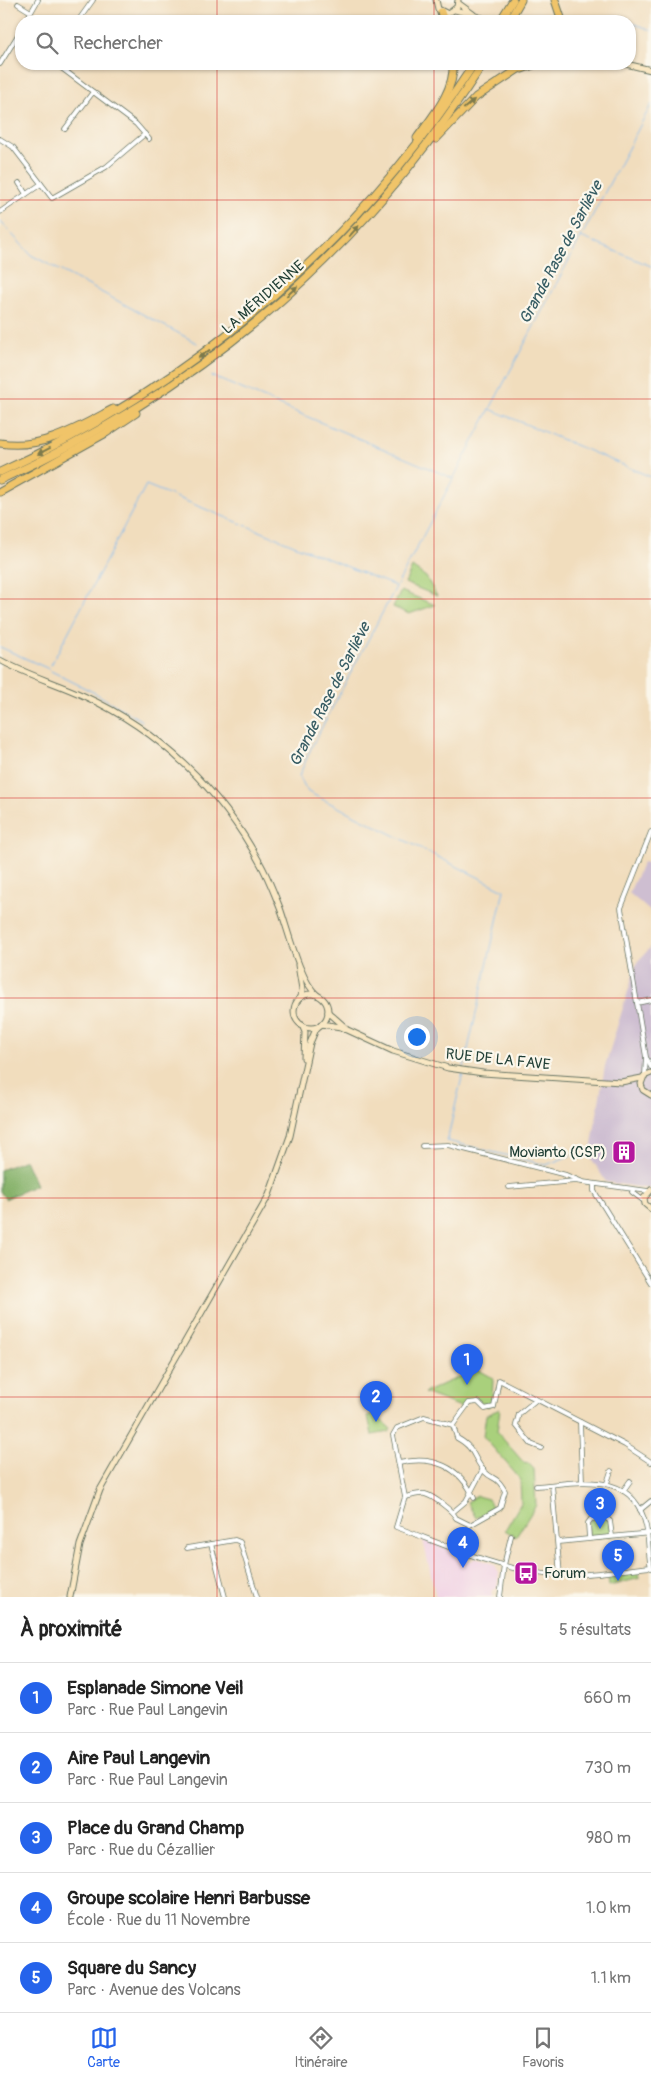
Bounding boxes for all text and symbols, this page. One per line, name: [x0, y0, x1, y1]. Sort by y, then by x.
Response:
search box: [15, 15, 636, 70]
icon: search: [33, 29, 61, 57]
text: Rechercher: [73, 31, 163, 55]
one-way arrow: [462, 98, 474, 110]
water label: Grande Rase de Sarliève: [515, 176, 608, 327]
one-way arrow: [348, 225, 360, 237]
street label: LA MÉRIDIENNE: [218, 256, 309, 338]
one-way arrow: [286, 286, 299, 297]
one-way arrow: [197, 349, 210, 359]
one-way arrow: [36, 447, 51, 455]
water label: Grande Rase de Sarliève: [285, 617, 376, 770]
your location: [404, 1024, 430, 1050]
street label: RUE DE LA FAVE: [445, 1045, 551, 1074]
building icon: Movianto (CSP): [611, 1139, 637, 1165]
place label: Movianto (CSP): [509, 1143, 606, 1162]
pin: 1: [451, 1344, 483, 1385]
pin: 2: [360, 1381, 392, 1422]
pin: 3: [584, 1488, 616, 1529]
pin: 4: [447, 1527, 479, 1568]
pin: 5: [602, 1540, 634, 1581]
bus stop icon: Forum: [513, 1560, 539, 1586]
place label: Forum: [544, 1564, 586, 1583]
text: À proximité: [20, 1616, 123, 1643]
text: 5 résultats: [559, 1620, 631, 1640]
text: Esplanade Simone Veil: [67, 1676, 244, 1700]
text: 1: [33, 1688, 39, 1708]
text: 660 m: [584, 1688, 631, 1708]
text: Parc · Rue Paul Langevin: [67, 1700, 228, 1720]
text: Aire Paul Langevin: [67, 1746, 210, 1770]
text: 2: [32, 1758, 40, 1778]
text: 730 m: [585, 1758, 631, 1778]
text: Parc · Rue Paul Langevin: [67, 1770, 228, 1790]
text: Place du Grand Champ: [67, 1816, 244, 1840]
text: 3: [32, 1828, 40, 1848]
text: 980 m: [586, 1828, 631, 1848]
text: Parc · Rue du Cézallier: [67, 1840, 215, 1860]
text: Groupe scolaire Henri Barbusse: [67, 1886, 310, 1910]
text: 4: [31, 1898, 41, 1918]
text: 1.0 km: [586, 1898, 631, 1918]
text: École · Rue du 11 Novembre: [67, 1910, 250, 1930]
text: Square du Sancy: [67, 1956, 196, 1980]
text: 5: [32, 1968, 40, 1988]
text: 1.1 km: [591, 1968, 631, 1988]
text: Parc · Avenue des Volcans: [67, 1980, 241, 2000]
tab: Carte: [87, 2024, 120, 2071]
tab: Itinéraire: [295, 2024, 347, 2071]
tab: Favoris: [522, 2024, 564, 2071]

